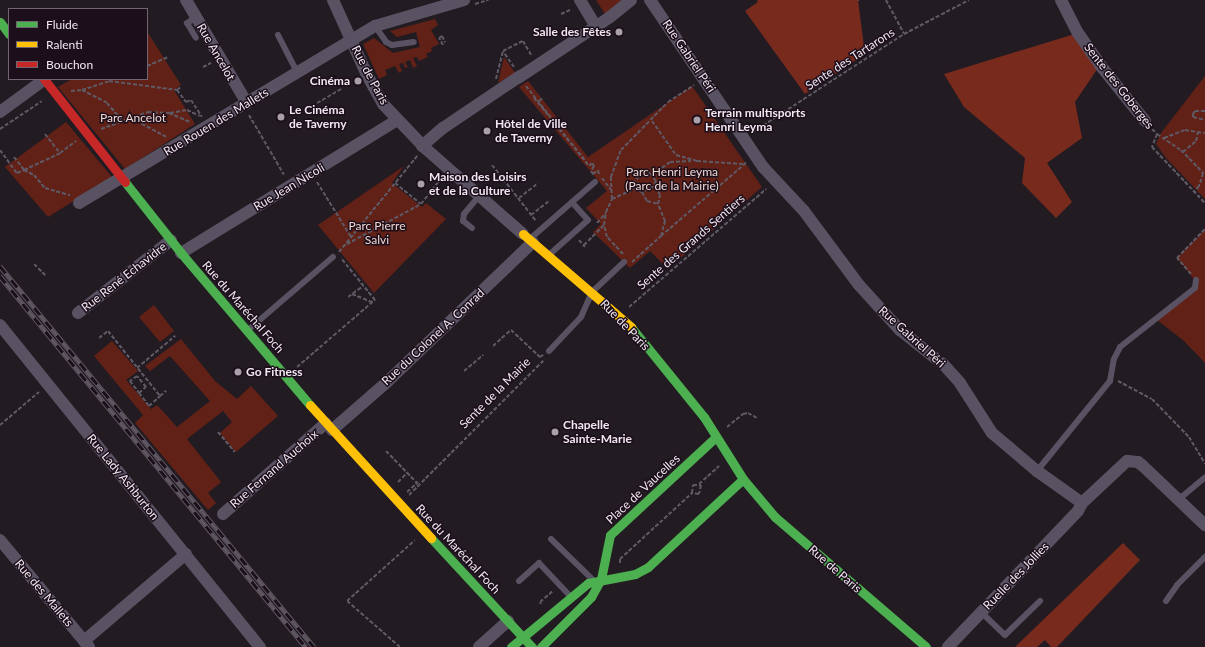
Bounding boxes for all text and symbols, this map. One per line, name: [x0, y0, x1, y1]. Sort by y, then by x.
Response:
legend: [8, 8, 148, 80]
text: Fluide: [46, 17, 78, 32]
street label: Rue Gabriel Péri: [659, 17, 719, 95]
street label: Rue Ancelot: [194, 21, 238, 83]
place label: Salle des Fêtes: [533, 25, 611, 39]
street label: Sente des Tartarons: [803, 25, 897, 93]
marker: Salle des Fêtes: [614, 27, 624, 37]
text: Ralenti: [46, 37, 83, 52]
street label: Sente des Goberges: [1081, 40, 1157, 132]
street label: Rue de Paris: [348, 43, 392, 107]
text: Bouchon: [46, 57, 93, 72]
place label: Cinéma: [310, 74, 350, 88]
marker: Cinéma: [353, 76, 363, 86]
street label: Rue Rouen des Mallets: [161, 85, 271, 159]
place label: Le Cinéma de Taverny: [289, 103, 347, 131]
place label: Terrain multisports Henri Leyma: [705, 106, 806, 134]
park label: Parc Ancelot: [100, 111, 166, 125]
marker: Le Cinéma de Taverny: [276, 112, 286, 122]
marker: Terrain multisports Henri Leyma: [692, 115, 702, 125]
place label: Hôtel de Ville de Taverny: [495, 117, 567, 145]
marker: Hôtel de Ville de Taverny: [482, 126, 492, 136]
street label: Rue Jean Nicoli: [251, 160, 327, 214]
park label: Parc Henri Leyma (Parc de la Mairie): [625, 165, 719, 193]
place label: Maison des Loisirs et de la Culture: [429, 170, 526, 198]
marker: Maison des Loisirs et de la Culture: [416, 179, 426, 189]
street label: Sente des Grands Sentiers: [634, 191, 748, 293]
park label: Parc Pierre Salvi: [348, 219, 406, 247]
street label: Rue René Echavidre: [79, 239, 169, 315]
street label: Rue du Maréchal Foch: [199, 258, 287, 356]
street label: Rue du Colonel A. Conrad: [379, 286, 487, 388]
street label: Rue de Paris: [597, 297, 653, 353]
street label: Rue Gabriel Péri: [876, 303, 948, 371]
street label: Sente de la Mairie: [457, 355, 533, 431]
place label: Go Fitness: [246, 365, 302, 379]
marker: Go Fitness: [233, 367, 243, 377]
place label: Chapelle Sainte-Marie: [563, 418, 632, 446]
street label: Rue Fernand Auchoix: [227, 427, 321, 511]
marker: Chapelle Sainte-Marie: [550, 427, 560, 437]
street label: Rue Lady Ashburton: [84, 431, 162, 523]
street label: Place de Vaucelles: [603, 451, 683, 527]
street label: Rue du Maréchal Foch: [413, 501, 503, 597]
street label: Ruelle des Jollies: [980, 539, 1052, 613]
street label: Rue de Paris: [806, 542, 864, 596]
street label: Rue des Mallets: [12, 557, 76, 629]

